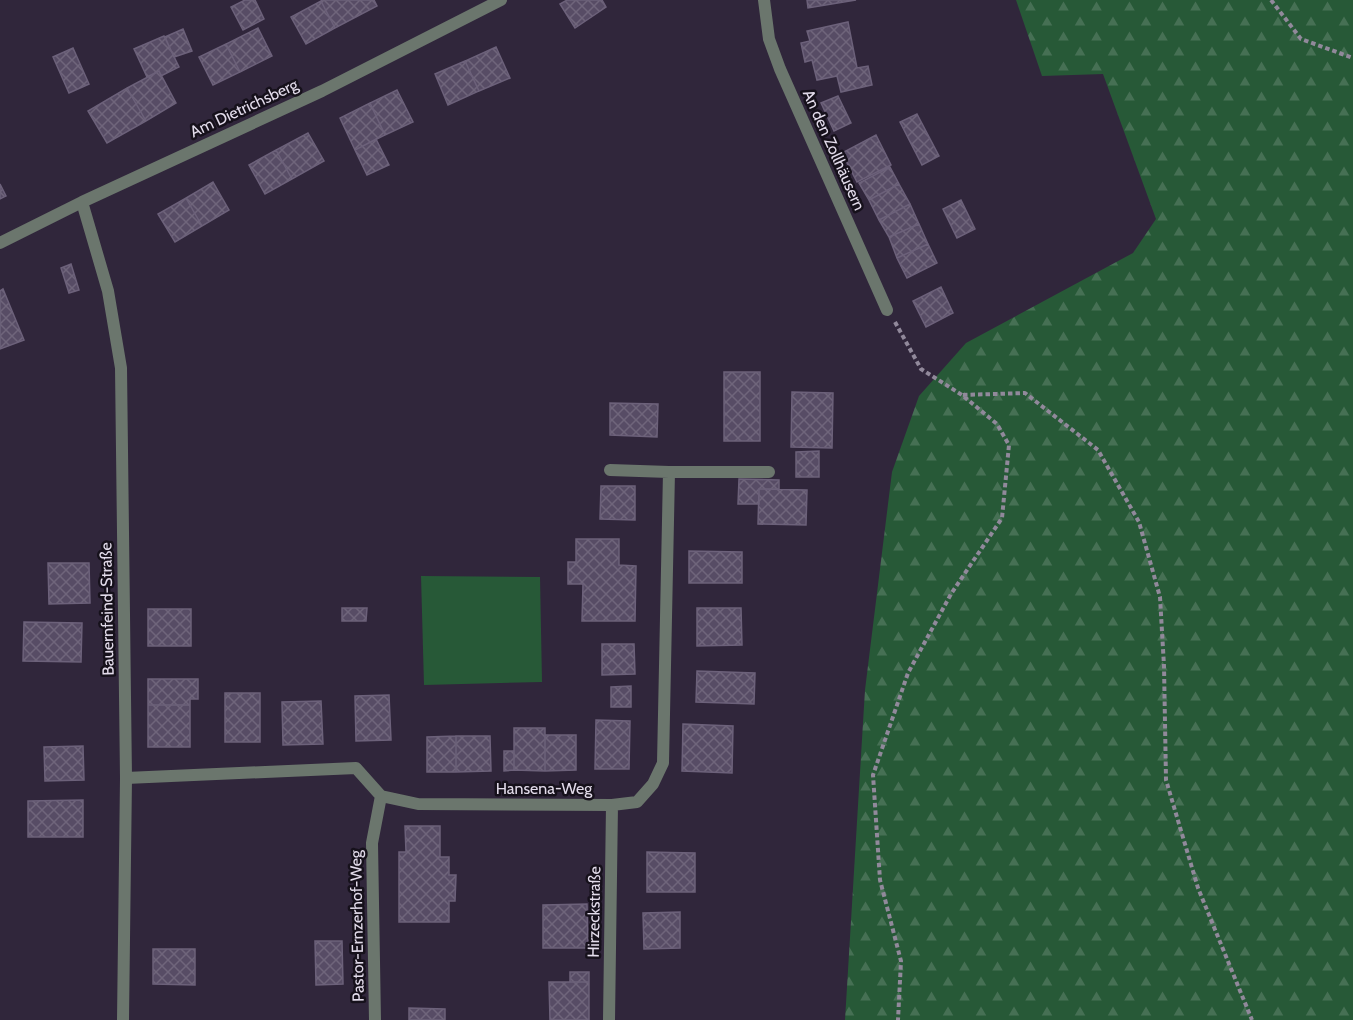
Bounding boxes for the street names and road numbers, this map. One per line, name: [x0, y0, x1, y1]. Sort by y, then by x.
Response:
street label: Am Dietrichsberg: [187, 74, 302, 141]
street label: An den Zollhäusern: [799, 87, 869, 213]
street label: Bauernfeind-Straße: [96, 542, 118, 676]
street label: Hansena-Weg: [496, 779, 593, 798]
street label: Pastor-Ernzerhof-Weg: [346, 849, 368, 1002]
street label: Hirzeckstraße: [584, 866, 604, 958]

